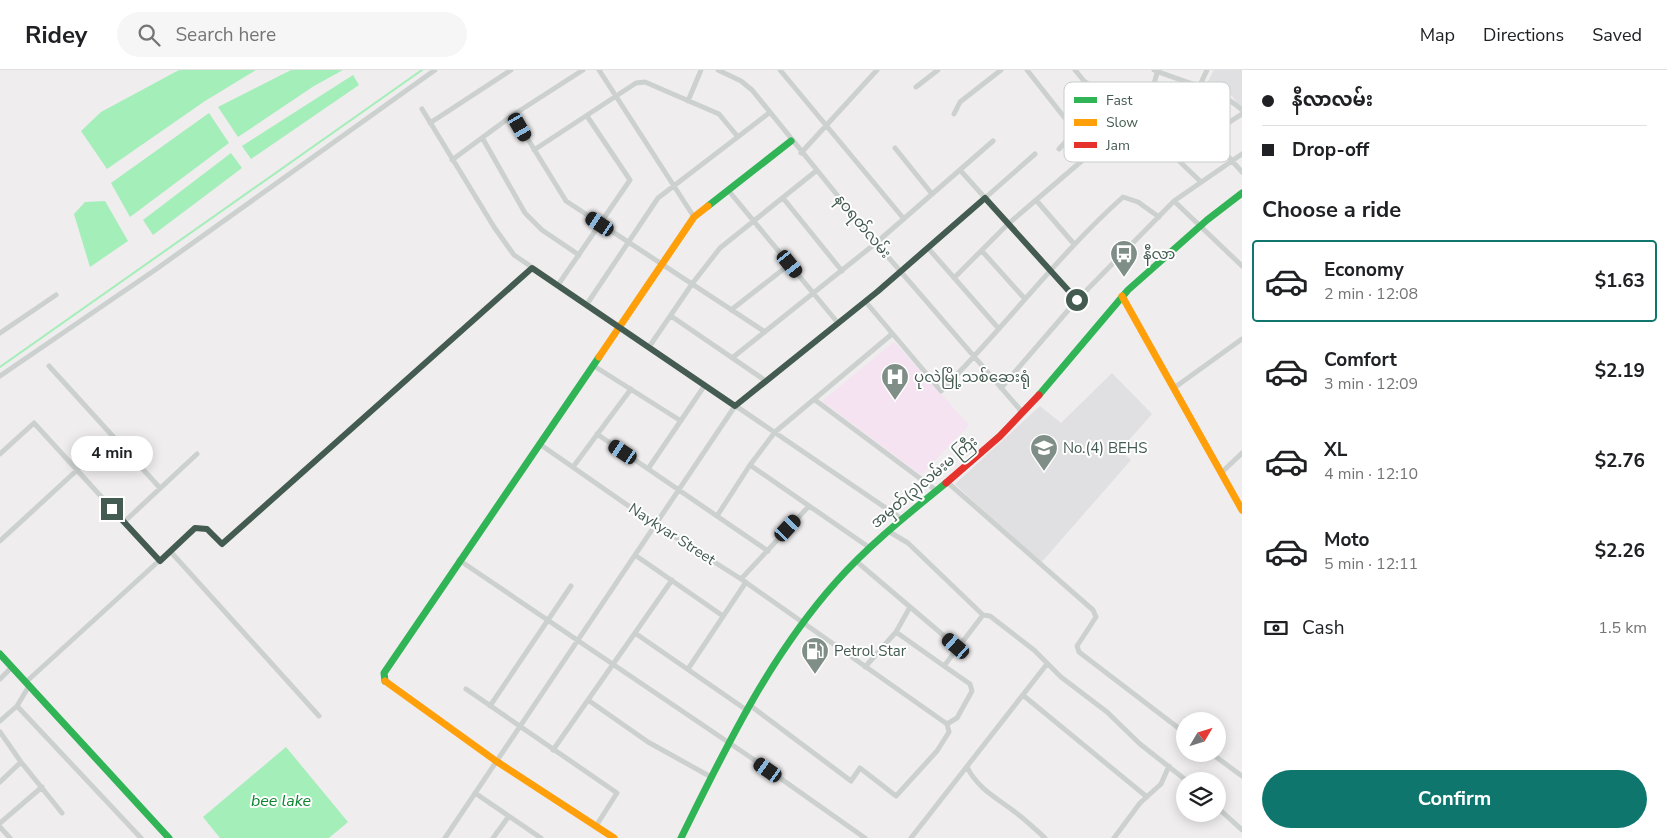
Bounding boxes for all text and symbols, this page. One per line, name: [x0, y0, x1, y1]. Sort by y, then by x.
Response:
search box: [117, 12, 467, 57]
text: Ridey: [25, 19, 87, 51]
icon: search: [135, 21, 163, 49]
text: Search here: [175, 22, 276, 48]
text: Map: [1420, 23, 1455, 47]
text: Directions: [1483, 23, 1564, 47]
text: Saved: [1592, 23, 1642, 47]
legend: [1064, 82, 1230, 162]
text: နီလာလမ်း: [1292, 87, 1373, 113]
text: Fast: [1106, 91, 1132, 110]
car: [506, 110, 533, 144]
text: Slow: [1106, 113, 1138, 132]
text: Jam: [1105, 136, 1130, 155]
text: Drop-off: [1292, 137, 1369, 163]
street label: နဝရတ်လမ်း: [829, 190, 896, 264]
text: Choose a ride: [1262, 195, 1401, 225]
car: [583, 209, 616, 239]
bus stop icon: နီလာ: [1109, 239, 1139, 278]
place label: နီလာ: [1143, 244, 1175, 266]
car: [774, 248, 805, 280]
text: Economy: [1324, 257, 1404, 283]
icon: car: [1264, 259, 1309, 304]
text: $1.63: [1595, 268, 1645, 294]
text: 2 min · 12:08: [1324, 283, 1418, 305]
route start: [1066, 289, 1088, 311]
text: Comfort: [1324, 347, 1397, 373]
icon: car: [1264, 349, 1309, 394]
text: $2.19: [1595, 358, 1645, 384]
hospital icon: ပုလဲမြို့သစ်ဆေးရုံ: [880, 362, 910, 401]
place label: ပုလဲမြို့သစ်ဆေးရုံ: [914, 367, 1030, 389]
text: 3 min · 12:09: [1324, 373, 1418, 395]
street label: အမှတ်(၃)လမ်းမ ကြီး: [866, 431, 983, 534]
school or university icon: No.(4) BEHS: [1029, 433, 1059, 472]
callout: 4 min: [71, 436, 153, 472]
car: [606, 437, 639, 467]
text: XL: [1324, 437, 1347, 463]
place label: No.(4) BEHS: [1063, 438, 1147, 458]
icon: car: [1264, 439, 1309, 484]
text: 4 min: [91, 442, 133, 464]
text: $2.76: [1595, 448, 1645, 474]
text: 4 min · 12:10: [1324, 463, 1418, 485]
route end: [101, 498, 123, 520]
street label: Naykyar Street: [625, 498, 720, 570]
car: [772, 512, 803, 544]
text: Moto: [1324, 527, 1370, 553]
icon: car: [1264, 529, 1309, 574]
text: $2.26: [1595, 538, 1645, 564]
text: 5 min · 12:11: [1324, 553, 1418, 575]
icon: cash: [1262, 614, 1290, 642]
text: Cash: [1302, 615, 1344, 641]
text: 1.5 km: [1598, 617, 1647, 639]
car: [939, 630, 972, 662]
fuel station icon: Petrol Star: [800, 636, 830, 675]
place label: Petrol Star: [834, 641, 907, 661]
north arrow: [1176, 712, 1226, 762]
map controls: [1176, 712, 1226, 822]
car: [751, 755, 784, 785]
button: Confirm: [1262, 770, 1647, 828]
button: layers: [1176, 772, 1226, 822]
water label: bee lake: [251, 790, 311, 812]

